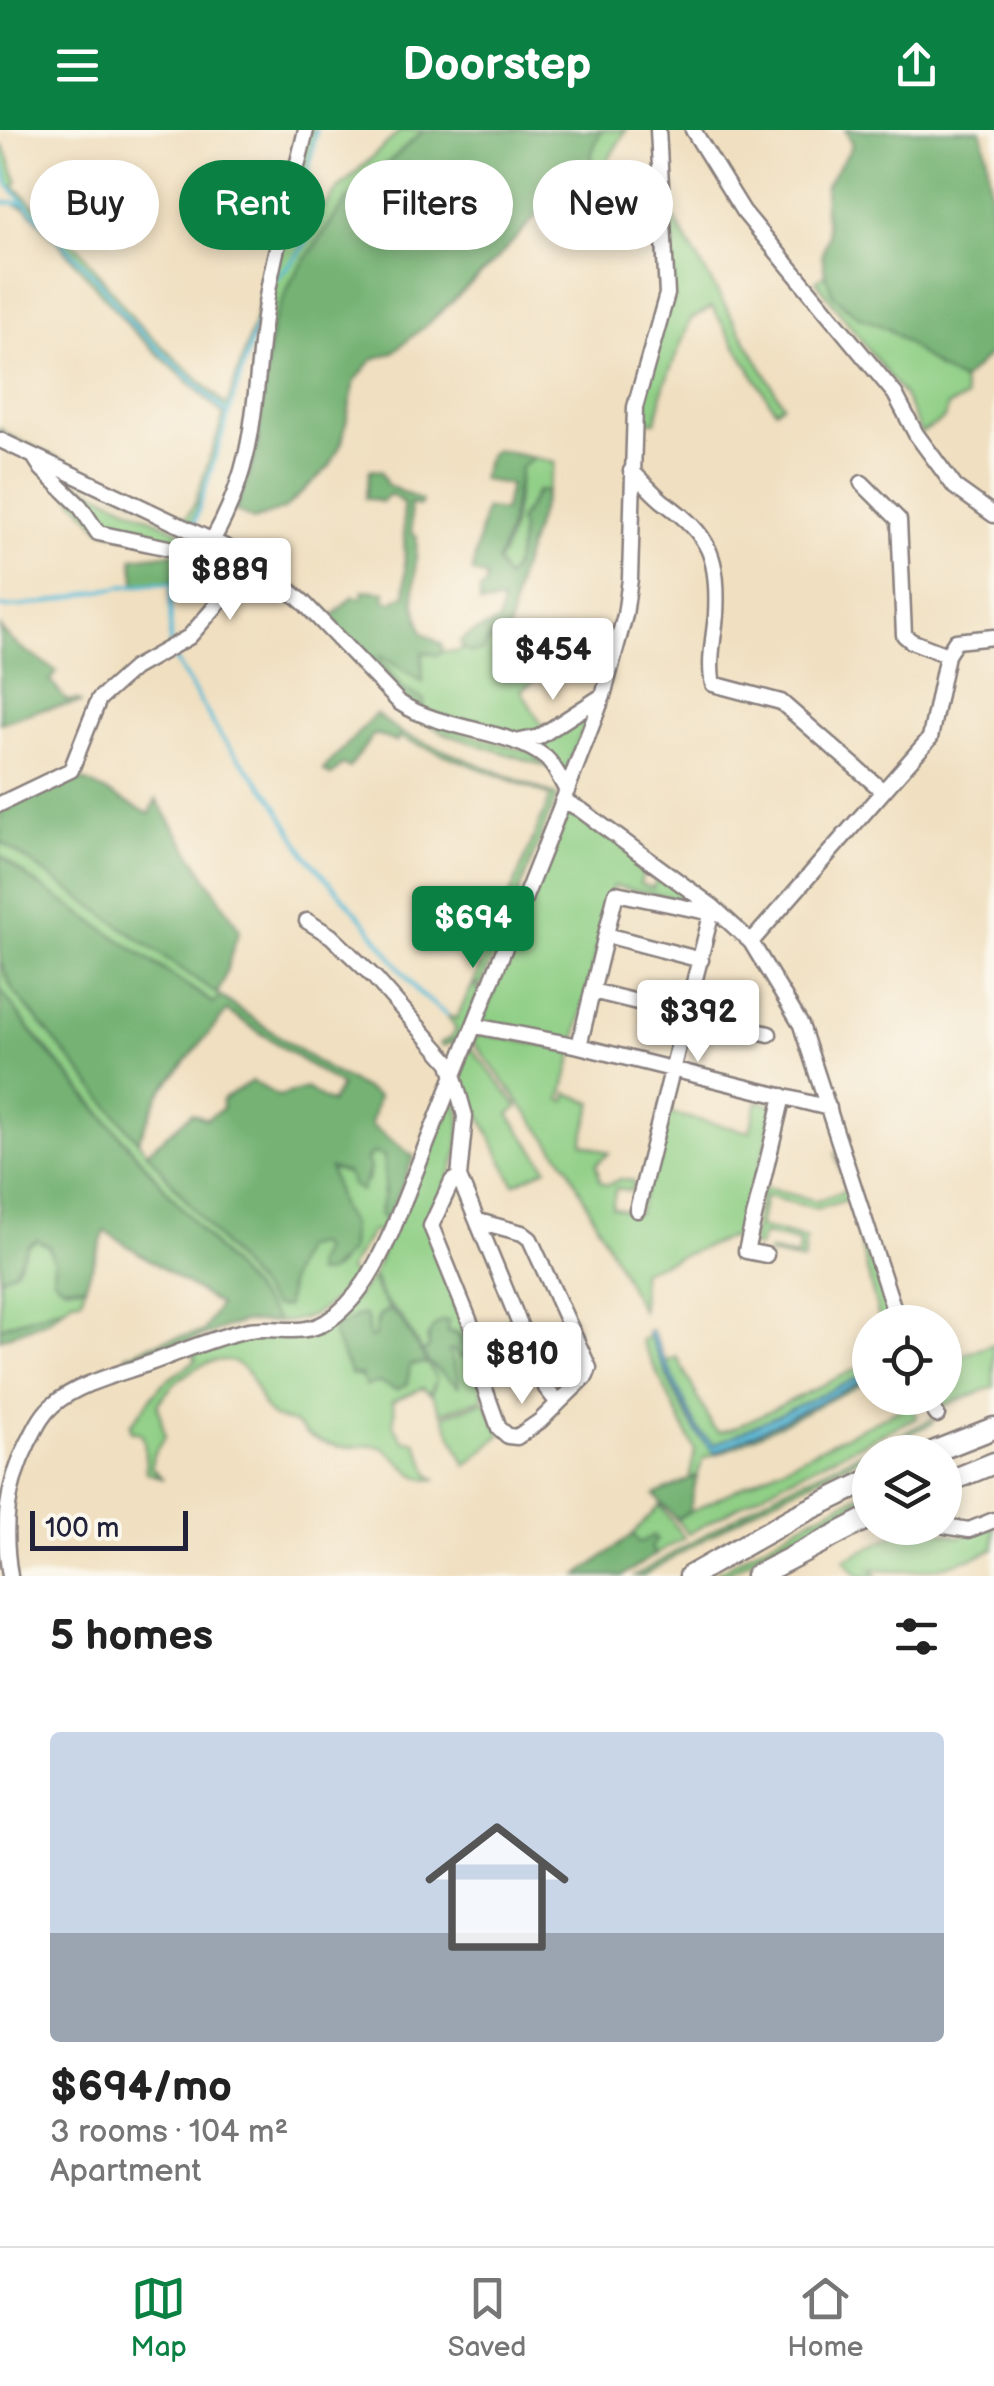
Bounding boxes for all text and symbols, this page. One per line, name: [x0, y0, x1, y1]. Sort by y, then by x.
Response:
icon: menu: [50, 38, 105, 93]
text: Doorstep: [403, 38, 591, 93]
icon: share: [889, 38, 944, 93]
chip: Buy: [30, 160, 159, 250]
chip: Rent: [179, 160, 325, 250]
chip: Filters: [345, 160, 513, 250]
chip: New: [533, 160, 673, 250]
pin: $889: [171, 538, 289, 623]
text: $889: [191, 551, 269, 590]
pin: $454: [494, 618, 612, 703]
text: $454: [514, 631, 592, 670]
pin: $694: [414, 886, 532, 971]
text: $694: [434, 899, 512, 938]
pin: $392: [639, 980, 757, 1065]
text: $392: [659, 993, 737, 1032]
map controls: [852, 1305, 962, 1545]
button: locate: [852, 1305, 962, 1415]
pin: $810: [463, 1322, 581, 1407]
text: $810: [485, 1335, 559, 1374]
button: layers: [852, 1435, 962, 1545]
scale bar: [30, 1506, 188, 1550]
text: 100 m: [45, 1512, 119, 1545]
icon: filters: [889, 1609, 944, 1664]
text: 5 homes: [50, 1611, 213, 1662]
icon: home: [407, 1797, 587, 1977]
text: $694/mo: [50, 2062, 232, 2113]
text: 3 rooms · 104 m²: [50, 2113, 288, 2152]
text: Apartment: [50, 2152, 201, 2191]
tab: Map: [131, 2271, 187, 2364]
tab: Saved: [448, 2271, 526, 2364]
tab: Home: [787, 2271, 863, 2364]

